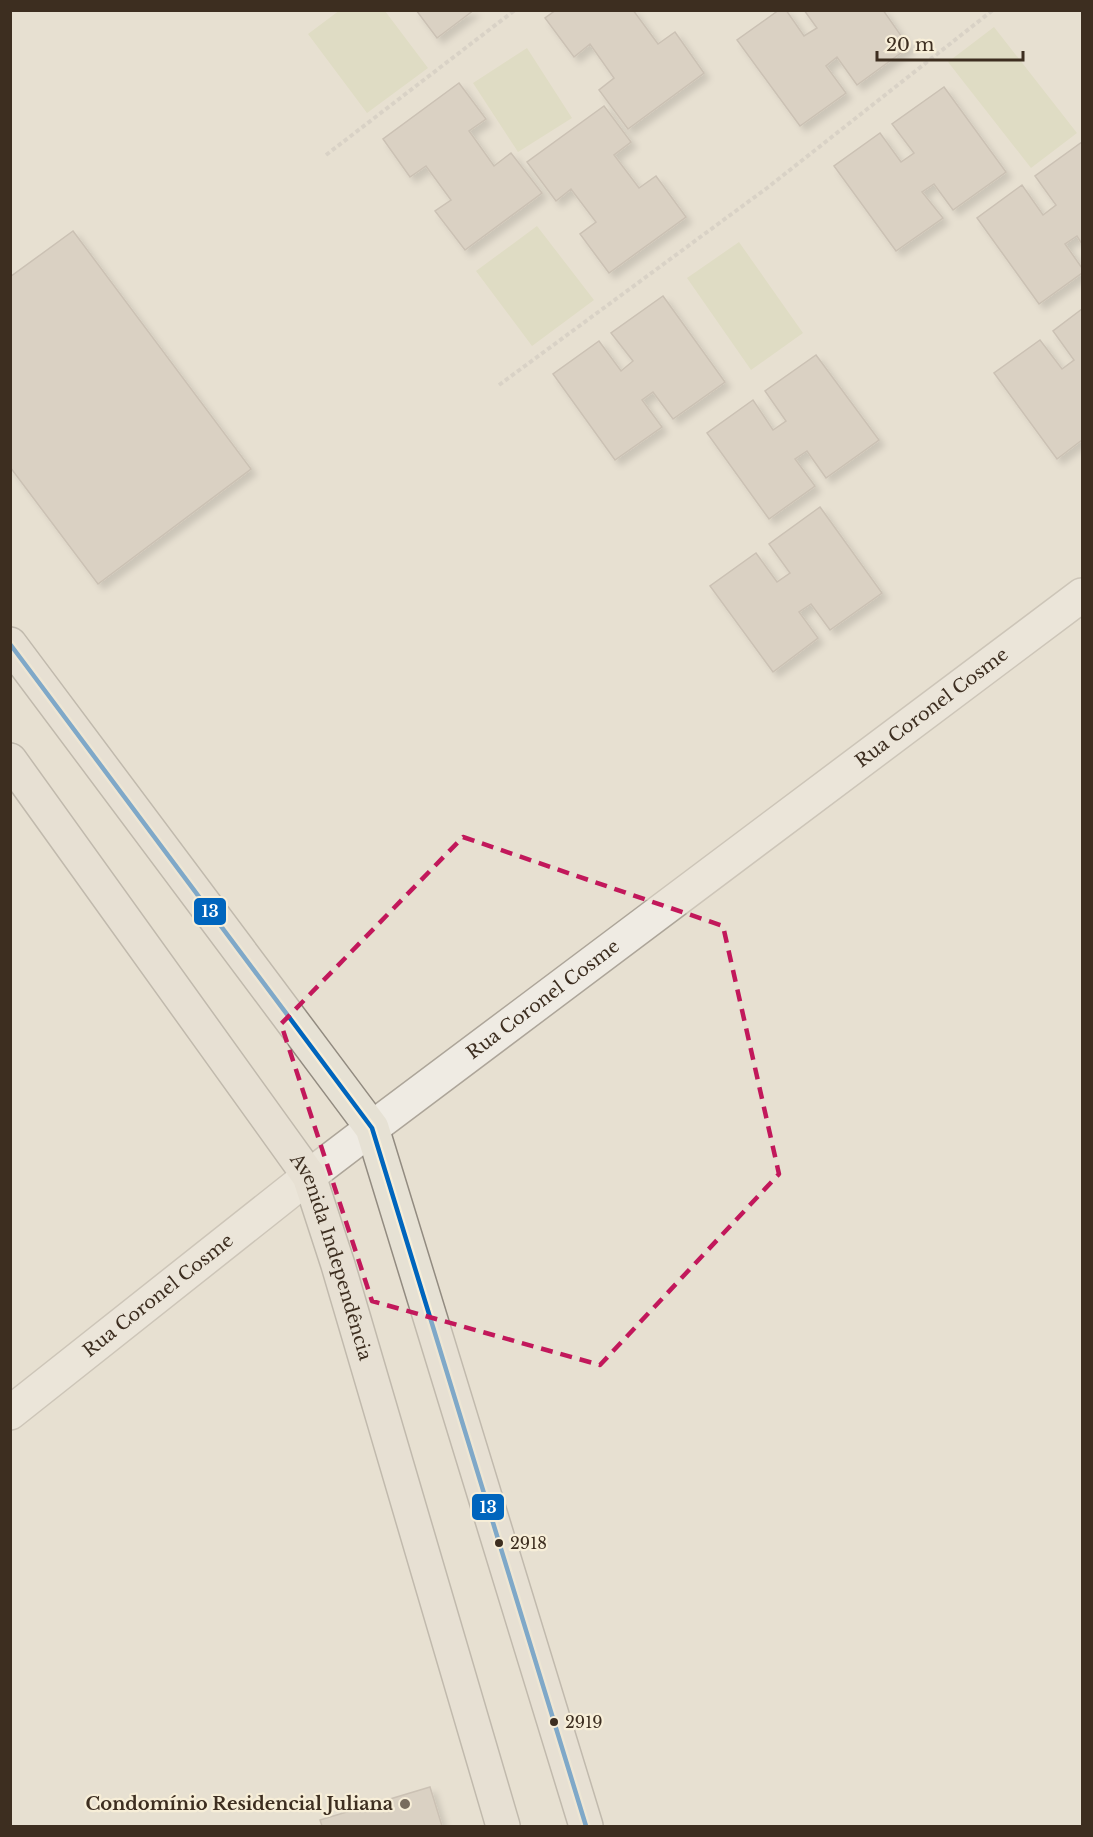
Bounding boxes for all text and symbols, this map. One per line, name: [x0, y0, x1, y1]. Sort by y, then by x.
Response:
scale bar: [877, 24, 1022, 62]
text: 20 m: [886, 34, 934, 56]
street label: Rua Coronel Cosme: [851, 643, 1013, 772]
line badge: 13: [193, 897, 227, 926]
text: 13: [201, 901, 219, 921]
street label: Rua Coronel Cosme: [462, 935, 624, 1064]
street label: Avenida Independência: [285, 1148, 376, 1363]
street label: Rua Coronel Cosme: [79, 1229, 238, 1362]
line badge: 13: [471, 1493, 505, 1521]
text: 13: [479, 1497, 497, 1517]
place label: 2918: [510, 1533, 547, 1553]
marker: 2918: [493, 1537, 505, 1549]
place label: 2919: [565, 1712, 603, 1732]
marker: 2919: [548, 1716, 560, 1728]
place label: Condomínio Residencial Juliana: [86, 1793, 394, 1815]
marker: Condomínio Residencial Juliana: [398, 1797, 412, 1811]

